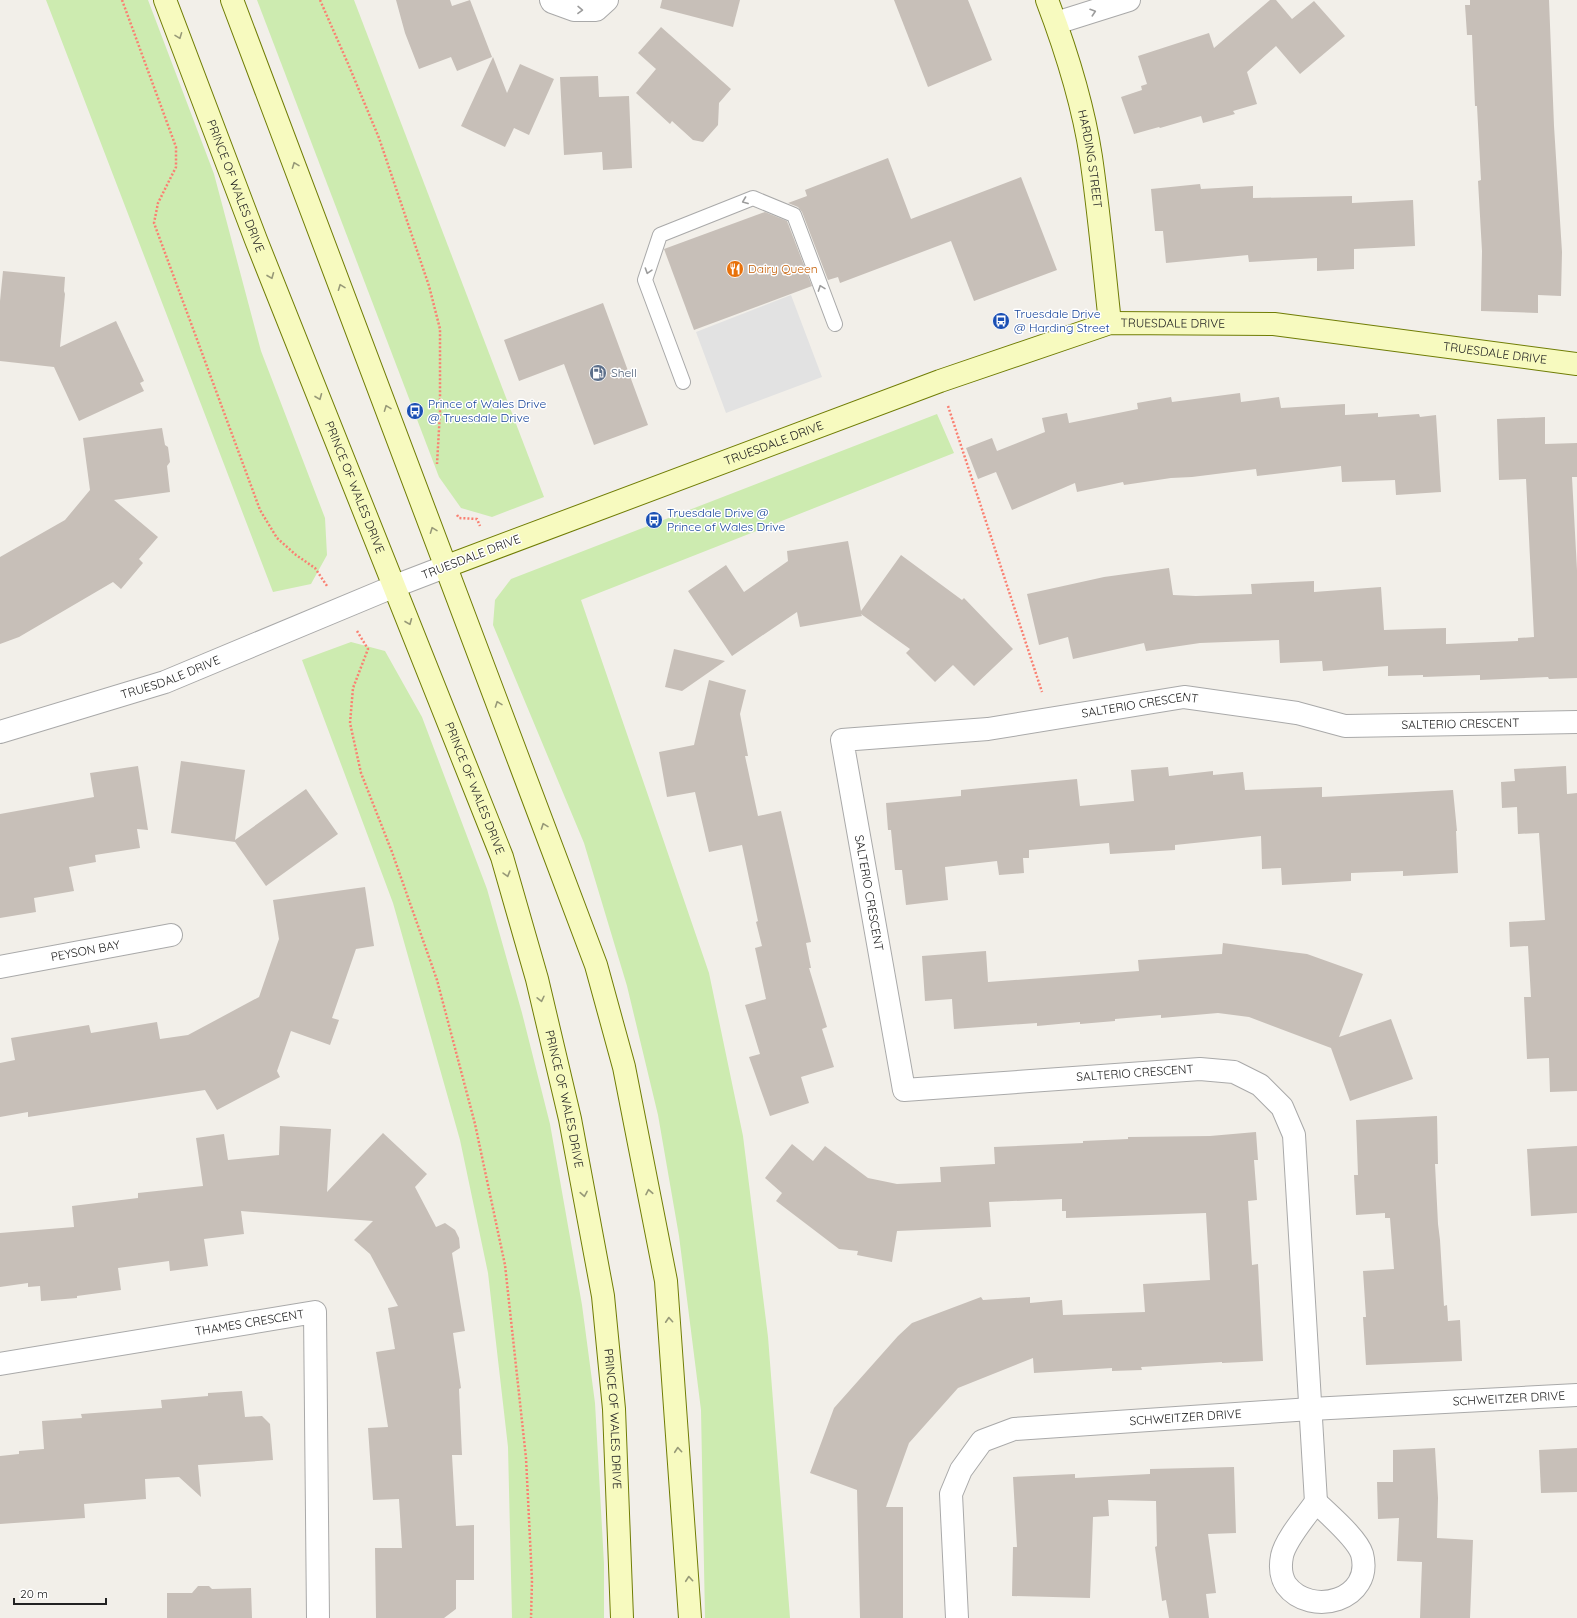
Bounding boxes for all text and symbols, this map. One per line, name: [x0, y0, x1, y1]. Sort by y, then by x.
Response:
one-way arrow: [577, 5, 583, 14]
one-way arrow: [1089, 8, 1096, 17]
one-way arrow: [174, 33, 182, 40]
street label: HARDING STREET: [1075, 108, 1106, 209]
street label: PRINCE OF WALES DRIVE: [204, 117, 268, 255]
one-way arrow: [291, 162, 300, 169]
one-way arrow: [742, 197, 749, 205]
restaurant icon: Dairy Queen: [725, 259, 745, 279]
place label: Dairy Queen: [748, 261, 818, 276]
one-way arrow: [644, 267, 653, 274]
one-way arrow: [266, 272, 274, 279]
one-way arrow: [338, 283, 346, 290]
one-way arrow: [818, 284, 826, 291]
place label: Truesdale Drive @ Harding Street: [1014, 306, 1110, 335]
bus stop icon: Truesdale Drive @ Harding Street: [991, 311, 1011, 331]
street label: TRUESDALE DRIVE: [1120, 315, 1225, 331]
street label: TRUESDALE DRIVE: [1442, 338, 1548, 367]
fuel station icon: Shell: [588, 363, 608, 383]
place label: Shell: [611, 365, 637, 380]
one-way arrow: [314, 392, 322, 400]
place label: Prince of Wales Drive @ Truesdale Drive: [428, 396, 547, 425]
bus stop icon: Prince of Wales Drive @ Truesdale Drive: [405, 401, 425, 421]
one-way arrow: [384, 405, 392, 412]
street label: TRUESDALE DRIVE: [722, 417, 825, 468]
street label: PRINCE OF WALES DRIVE: [322, 419, 388, 556]
place label: Truesdale Drive @ Prince of Wales Drive: [667, 505, 786, 534]
bus stop icon: Truesdale Drive @ Prince of Wales Drive: [644, 510, 664, 530]
one-way arrow: [430, 526, 438, 533]
street label: TRUESDALE DRIVE: [419, 531, 523, 582]
one-way arrow: [405, 619, 413, 626]
street label: TRUESDALE DRIVE: [119, 652, 222, 702]
street label: SALTERIO CRESCENT: [1080, 689, 1199, 721]
one-way arrow: [495, 701, 503, 708]
street label: SALTERIO CRESCENT: [1401, 715, 1520, 732]
street label: PRINCE OF WALES DRIVE: [442, 720, 508, 857]
one-way arrow: [540, 823, 548, 830]
street label: SALTERIO CRESCENT: [852, 834, 887, 952]
one-way arrow: [502, 870, 511, 877]
street label: PEYSON BAY: [50, 937, 122, 964]
one-way arrow: [537, 996, 545, 1002]
street label: PRINCE OF WALES DRIVE: [542, 1028, 587, 1169]
street label: SALTERIO CRESCENT: [1076, 1061, 1194, 1084]
one-way arrow: [645, 1188, 653, 1195]
one-way arrow: [579, 1191, 588, 1198]
street label: THAMES CRESCENT: [194, 1306, 305, 1339]
one-way arrow: [664, 1317, 673, 1323]
street label: PRINCE OF WALES DRIVE: [601, 1348, 625, 1490]
street label: SCHWEITZER DRIVE: [1452, 1388, 1566, 1409]
street label: SCHWEITZER DRIVE: [1129, 1406, 1242, 1428]
one-way arrow: [674, 1446, 683, 1453]
one-way arrow: [684, 1576, 693, 1582]
scale bar: [14, 1580, 106, 1606]
text: 20 m: [20, 1586, 48, 1601]

